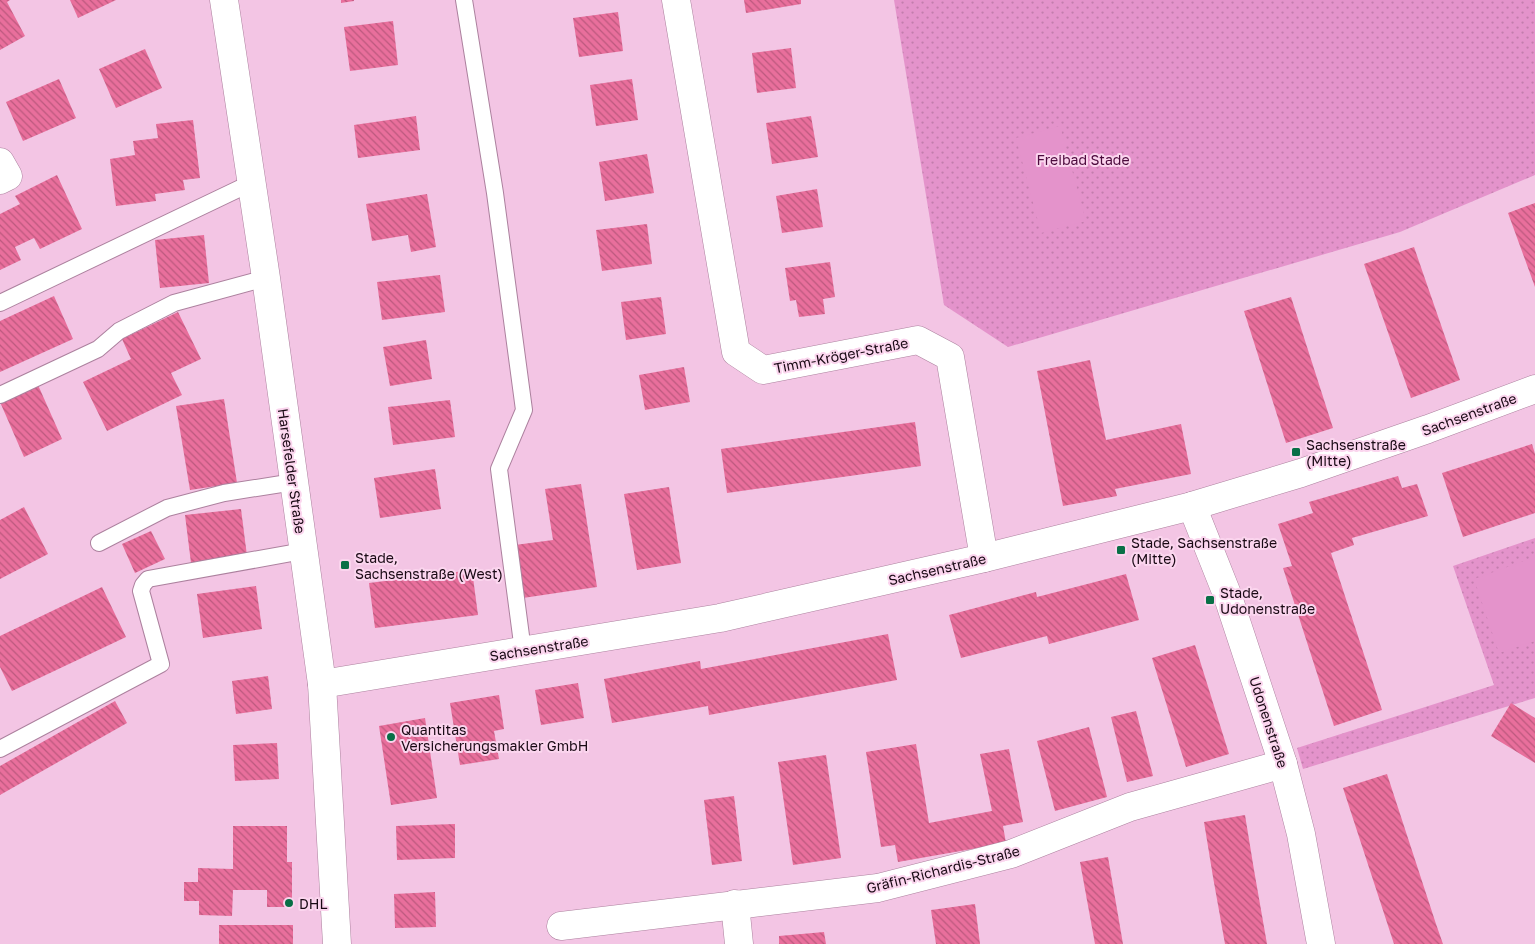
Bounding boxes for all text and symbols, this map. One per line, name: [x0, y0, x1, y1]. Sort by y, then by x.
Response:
park label: Freibad Stade: [1036, 151, 1130, 168]
street label: Timm-Kröger-Straße: [772, 334, 910, 376]
street label: Sachsenstraße: [1419, 389, 1519, 439]
street label: Harsefelder Straße: [275, 407, 309, 535]
place label: Sachsenstraße (Mitte): [1306, 436, 1406, 469]
marker: Sachsenstraße (Mitte): [1290, 446, 1302, 458]
place label: Stade, Sachsenstraße (Mitte): [1131, 534, 1277, 567]
marker: Stade, Sachsenstraße (Mitte): [1115, 544, 1127, 556]
place label: Stade, Sachsenstraße (West): [355, 549, 503, 582]
street label: Sachsenstraße: [886, 549, 988, 589]
marker: Stade, Sachsenstraße (West): [339, 559, 351, 571]
place label: Stade, Udonenstraße: [1220, 584, 1315, 617]
marker: Stade, Udonenstraße: [1204, 594, 1216, 606]
street label: Sachsenstraße: [488, 632, 590, 664]
street label: Udonenstraße: [1246, 674, 1292, 770]
place label: Quantitas Versicherungsmakler GmbH: [401, 721, 588, 754]
marker: Quantitas Versicherungsmakler GmbH: [385, 731, 397, 743]
street label: Gräfin-Richardis-Straße: [865, 842, 1021, 896]
place label: DHL: [299, 895, 327, 912]
marker: DHL: [283, 897, 295, 909]

